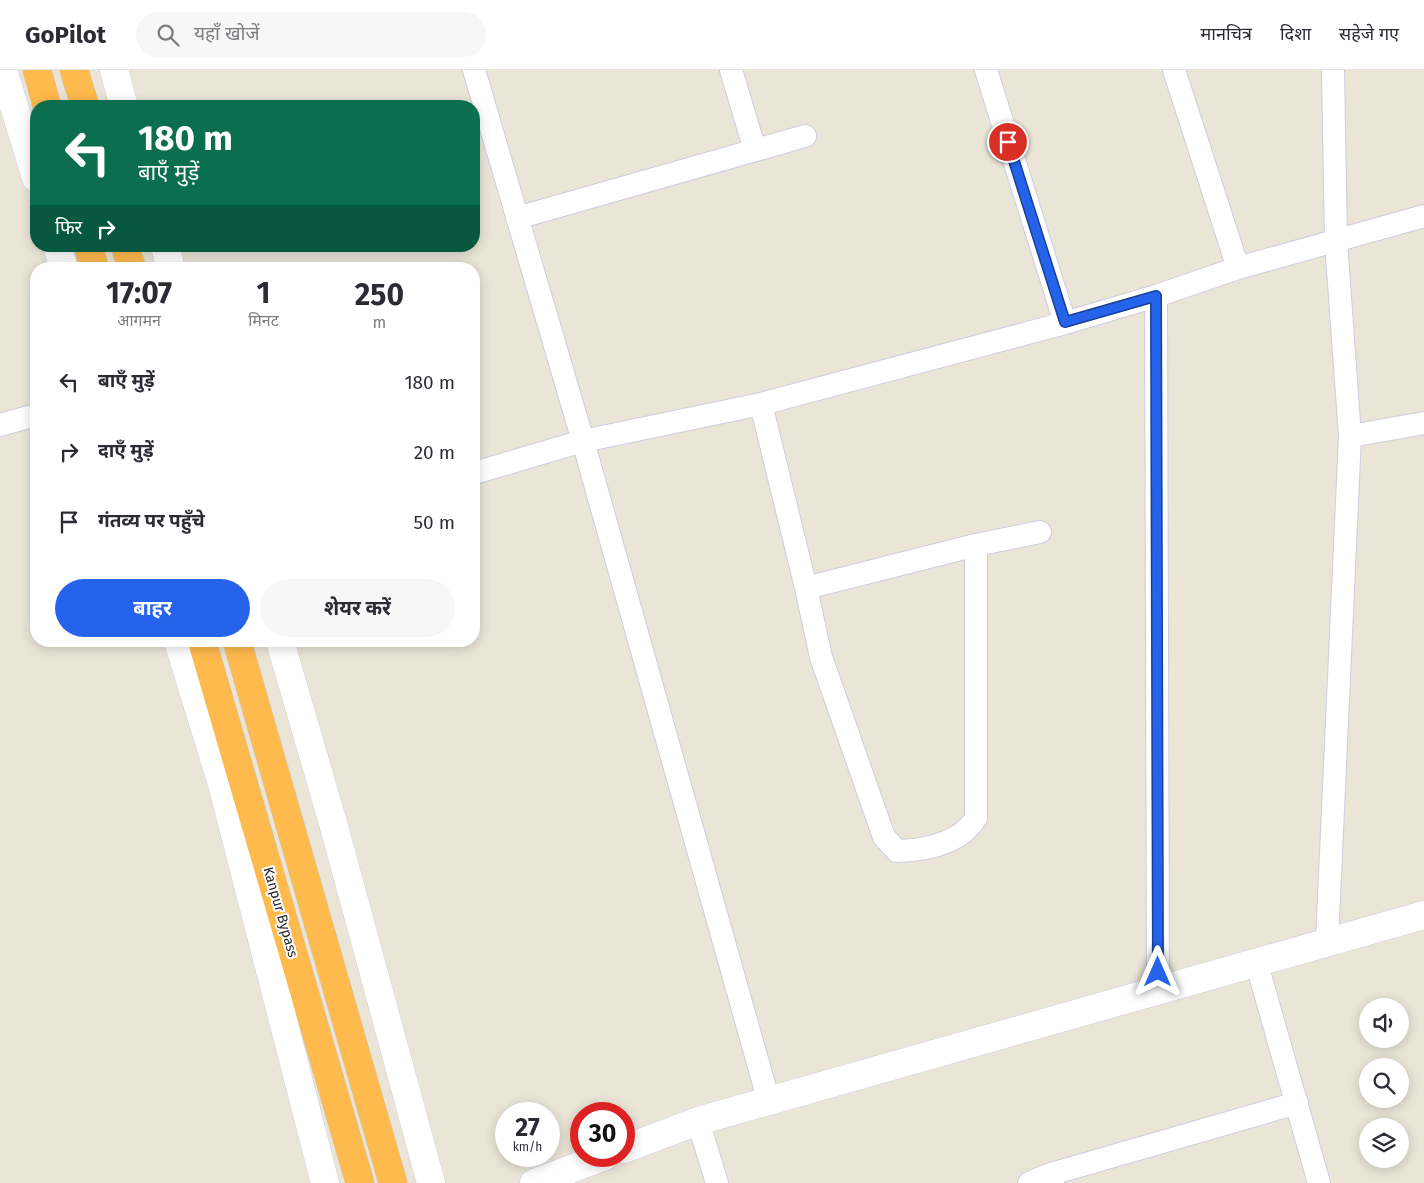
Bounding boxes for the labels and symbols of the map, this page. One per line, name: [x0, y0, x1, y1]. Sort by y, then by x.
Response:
pin: [987, 121, 1029, 163]
street label: Kanpur Bypass: [259, 865, 302, 960]
position arrow: [1131, 945, 1183, 997]
speed limit sign: 30: [570, 1102, 635, 1167]

